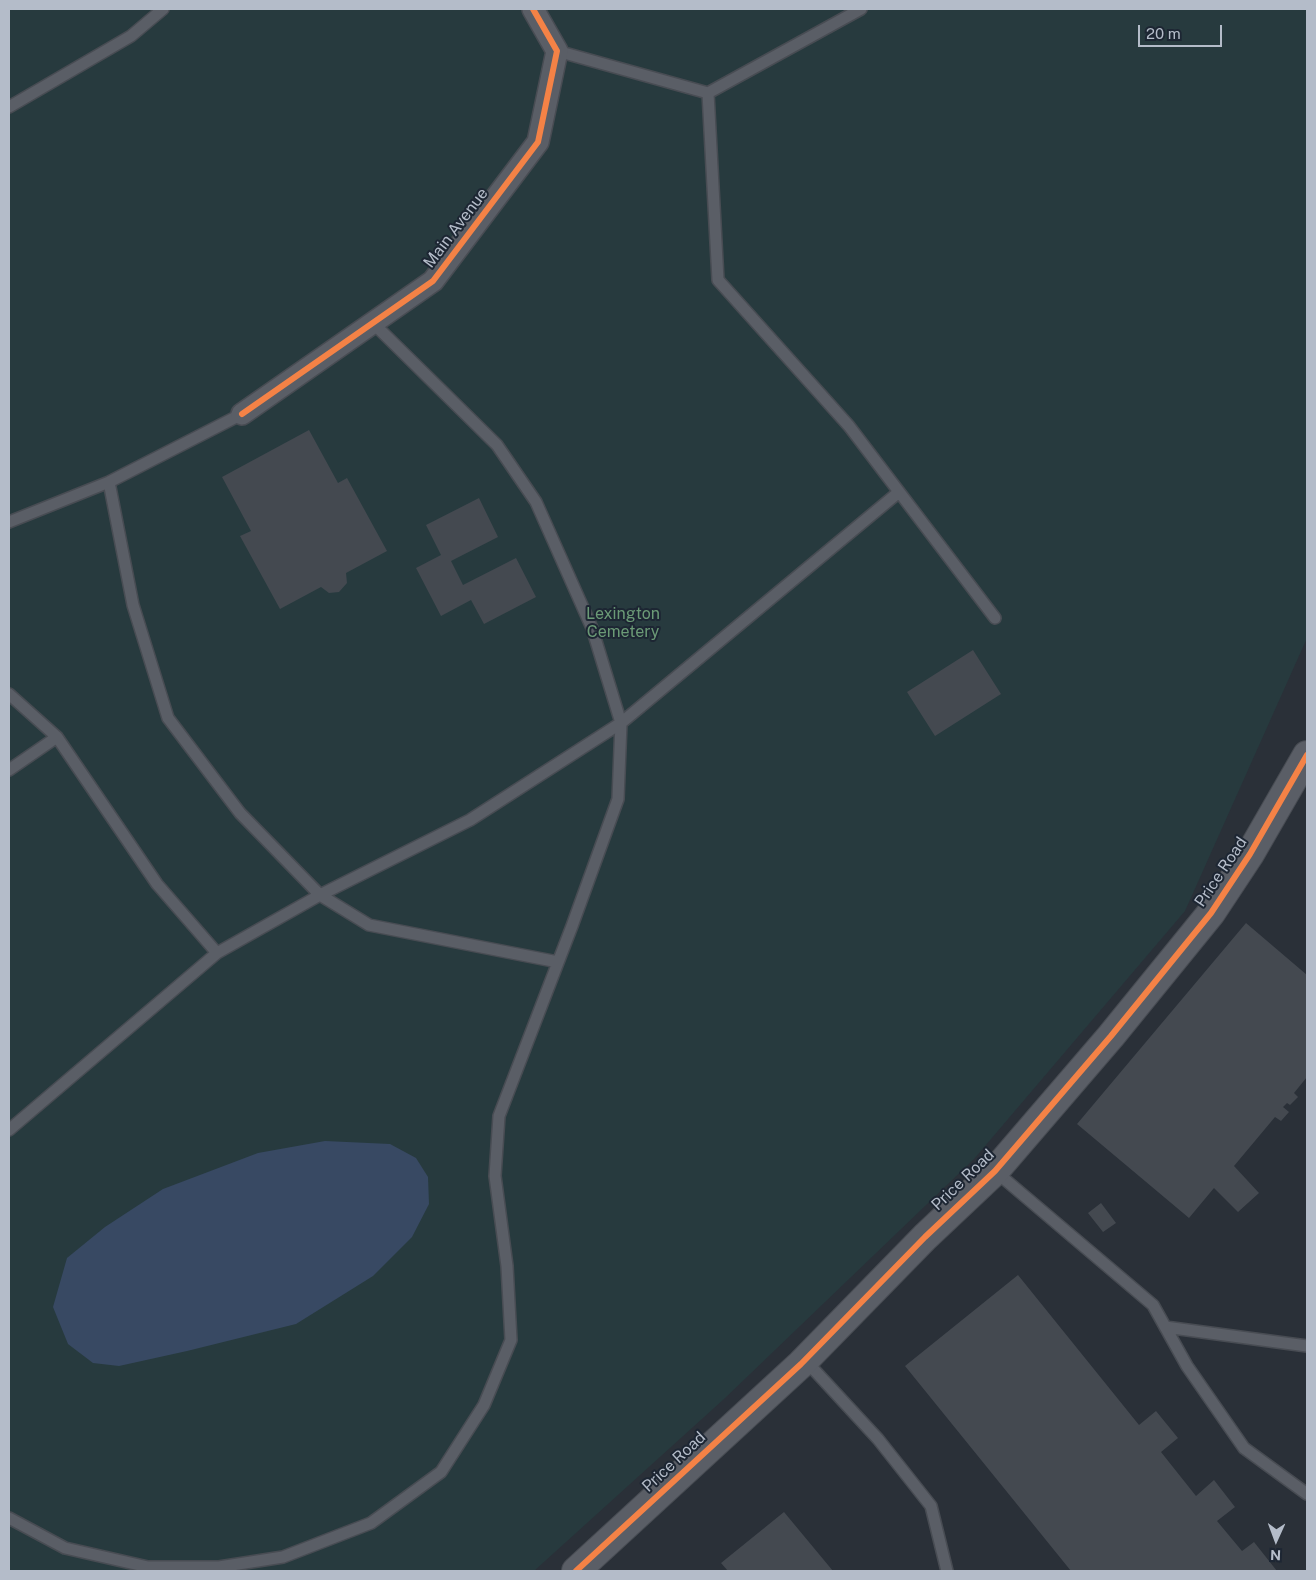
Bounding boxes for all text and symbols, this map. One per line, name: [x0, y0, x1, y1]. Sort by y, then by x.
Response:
scale bar: [1141, 15, 1225, 47]
text: 20 m: [1146, 25, 1181, 42]
street label: Main Avenue: [420, 184, 492, 272]
park label: Lexington Cemetery: [586, 604, 660, 642]
street label: Price Road: [1191, 834, 1251, 910]
street label: Price Road: [928, 1145, 998, 1215]
street label: Price Road: [638, 1428, 710, 1496]
north arrow: [1251, 1515, 1301, 1565]
text: N: [1270, 1547, 1281, 1563]

